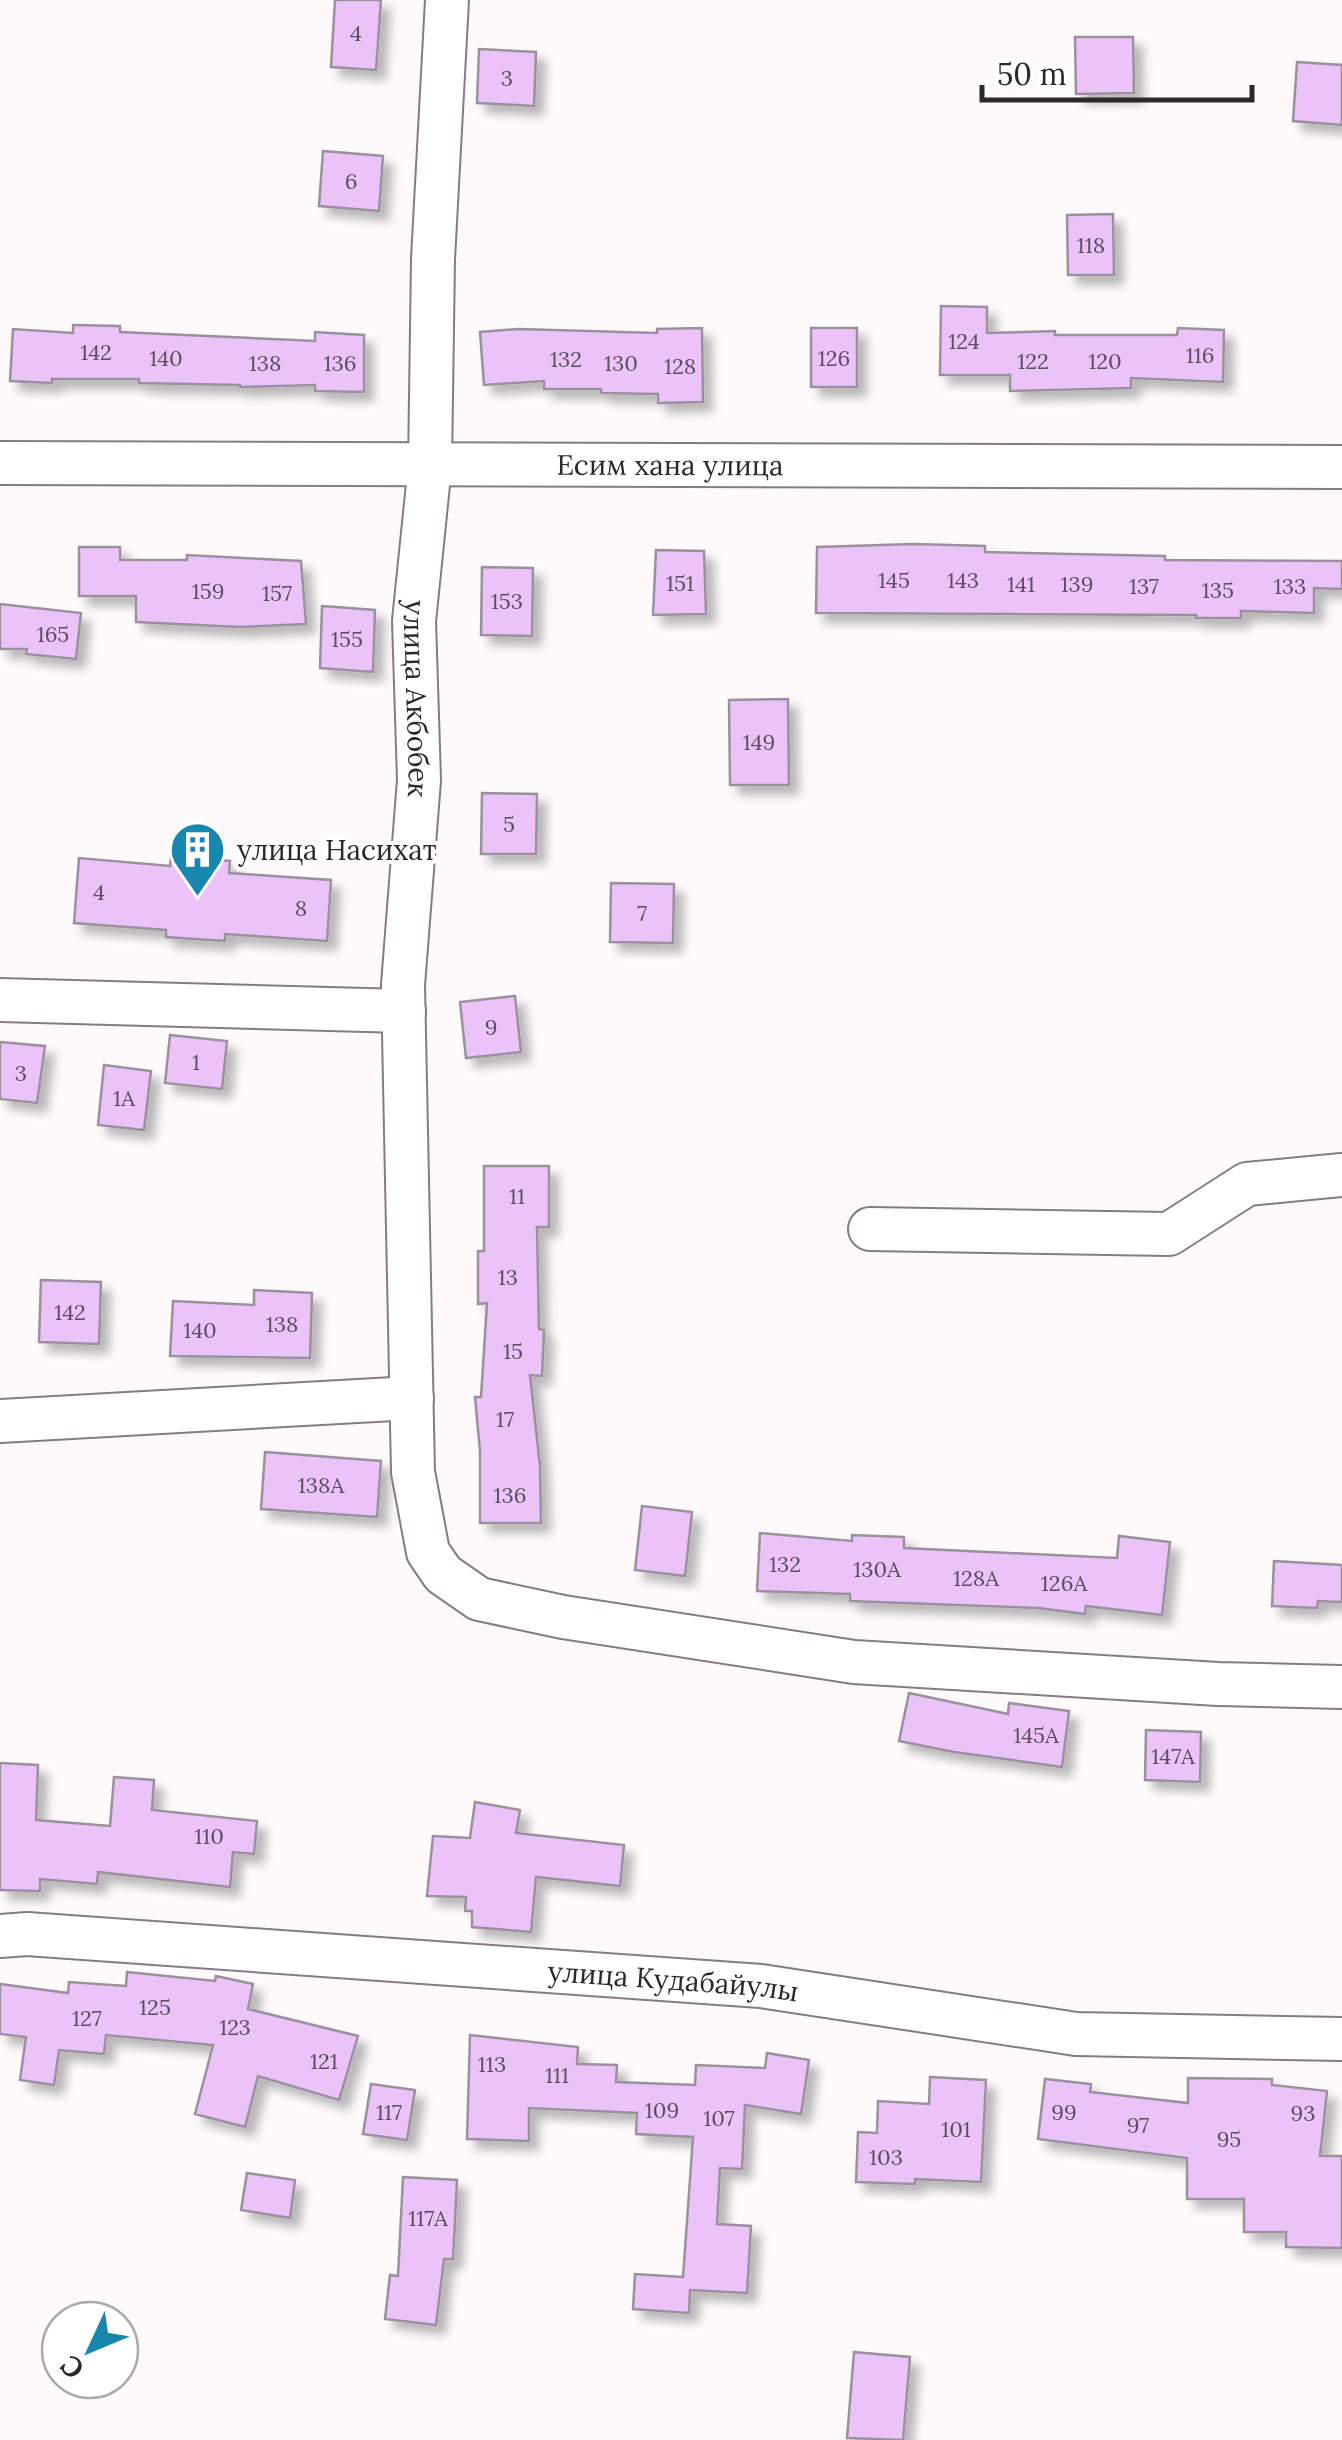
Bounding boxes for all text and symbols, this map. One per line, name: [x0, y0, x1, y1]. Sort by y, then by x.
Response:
house number: 4: [350, 19, 362, 47]
scale bar: [982, 40, 1252, 102]
text: 50 m: [997, 55, 1067, 93]
house number: 3: [501, 64, 513, 92]
house number: 6: [345, 167, 357, 195]
house number: 118: [1077, 231, 1105, 259]
house number: 124: [948, 327, 980, 355]
house number: 142: [80, 338, 112, 366]
house number: 116: [1186, 341, 1214, 369]
house number: 140: [149, 344, 183, 372]
house number: 126: [818, 344, 850, 372]
house number: 132: [550, 345, 582, 373]
house number: 122: [1017, 347, 1049, 375]
house number: 120: [1088, 347, 1122, 375]
house number: 138: [249, 349, 281, 377]
house number: 136: [324, 349, 356, 377]
house number: 130: [604, 349, 638, 377]
house number: 128: [664, 352, 696, 380]
street label: Есим хана улица: [556, 447, 784, 483]
house number: 145: [878, 566, 910, 594]
house number: 143: [947, 566, 979, 594]
house number: 151: [666, 569, 694, 597]
house number: 141: [1007, 570, 1035, 598]
house number: 139: [1061, 570, 1093, 598]
house number: 137: [1129, 572, 1159, 600]
house number: 133: [1274, 572, 1306, 600]
house number: 135: [1202, 576, 1234, 604]
house number: 159: [192, 577, 224, 605]
house number: 157: [262, 579, 292, 607]
house number: 153: [491, 587, 523, 615]
street label: улица Акбобек: [396, 598, 437, 799]
house number: 165: [37, 620, 69, 648]
house number: 155: [331, 625, 363, 653]
house number: 149: [743, 728, 775, 756]
house number: 5: [503, 810, 515, 838]
building icon: улица Насихат: [168, 820, 228, 899]
place label: улица Насихат: [237, 832, 437, 868]
house number: 4: [93, 878, 105, 906]
house number: 8: [295, 894, 307, 922]
house number: 7: [637, 899, 647, 927]
house number: 9: [485, 1013, 497, 1041]
house number: 1: [192, 1048, 200, 1076]
house number: 3: [15, 1059, 27, 1087]
house number: 1А: [113, 1084, 136, 1112]
house number: 11: [509, 1182, 525, 1210]
house number: 13: [498, 1263, 518, 1291]
house number: 142: [54, 1298, 86, 1326]
house number: 138: [266, 1310, 298, 1338]
house number: 140: [183, 1316, 217, 1344]
house number: 15: [503, 1337, 523, 1365]
house number: 17: [496, 1405, 514, 1433]
house number: 138А: [298, 1471, 345, 1499]
house number: 136: [494, 1481, 526, 1509]
house number: 132: [769, 1550, 801, 1578]
house number: 130А: [853, 1555, 902, 1583]
house number: 128А: [953, 1564, 1000, 1592]
house number: 126А: [1041, 1569, 1088, 1597]
house number: 145А: [1013, 1721, 1060, 1749]
house number: 147А: [1151, 1742, 1196, 1770]
house number: 110: [194, 1822, 224, 1850]
street label: улица Кудабайулы: [547, 1953, 801, 2009]
house number: 125: [139, 1993, 171, 2021]
house number: 127: [72, 2004, 102, 2032]
house number: 123: [219, 2013, 251, 2041]
house number: 121: [310, 2047, 338, 2075]
house number: 113: [478, 2050, 506, 2078]
house number: 111: [545, 2061, 569, 2089]
house number: 109: [645, 2096, 679, 2124]
house number: 117: [376, 2098, 402, 2126]
house number: 99: [1051, 2098, 1077, 2126]
house number: 93: [1291, 2099, 1315, 2127]
house number: 107: [703, 2104, 735, 2132]
house number: 97: [1127, 2111, 1149, 2139]
house number: 101: [941, 2115, 971, 2143]
house number: 95: [1217, 2125, 1241, 2153]
house number: 103: [869, 2143, 903, 2171]
house number: 117А: [408, 2204, 449, 2232]
north arrow: [40, 2300, 140, 2400]
text: С: [52, 2347, 92, 2387]

